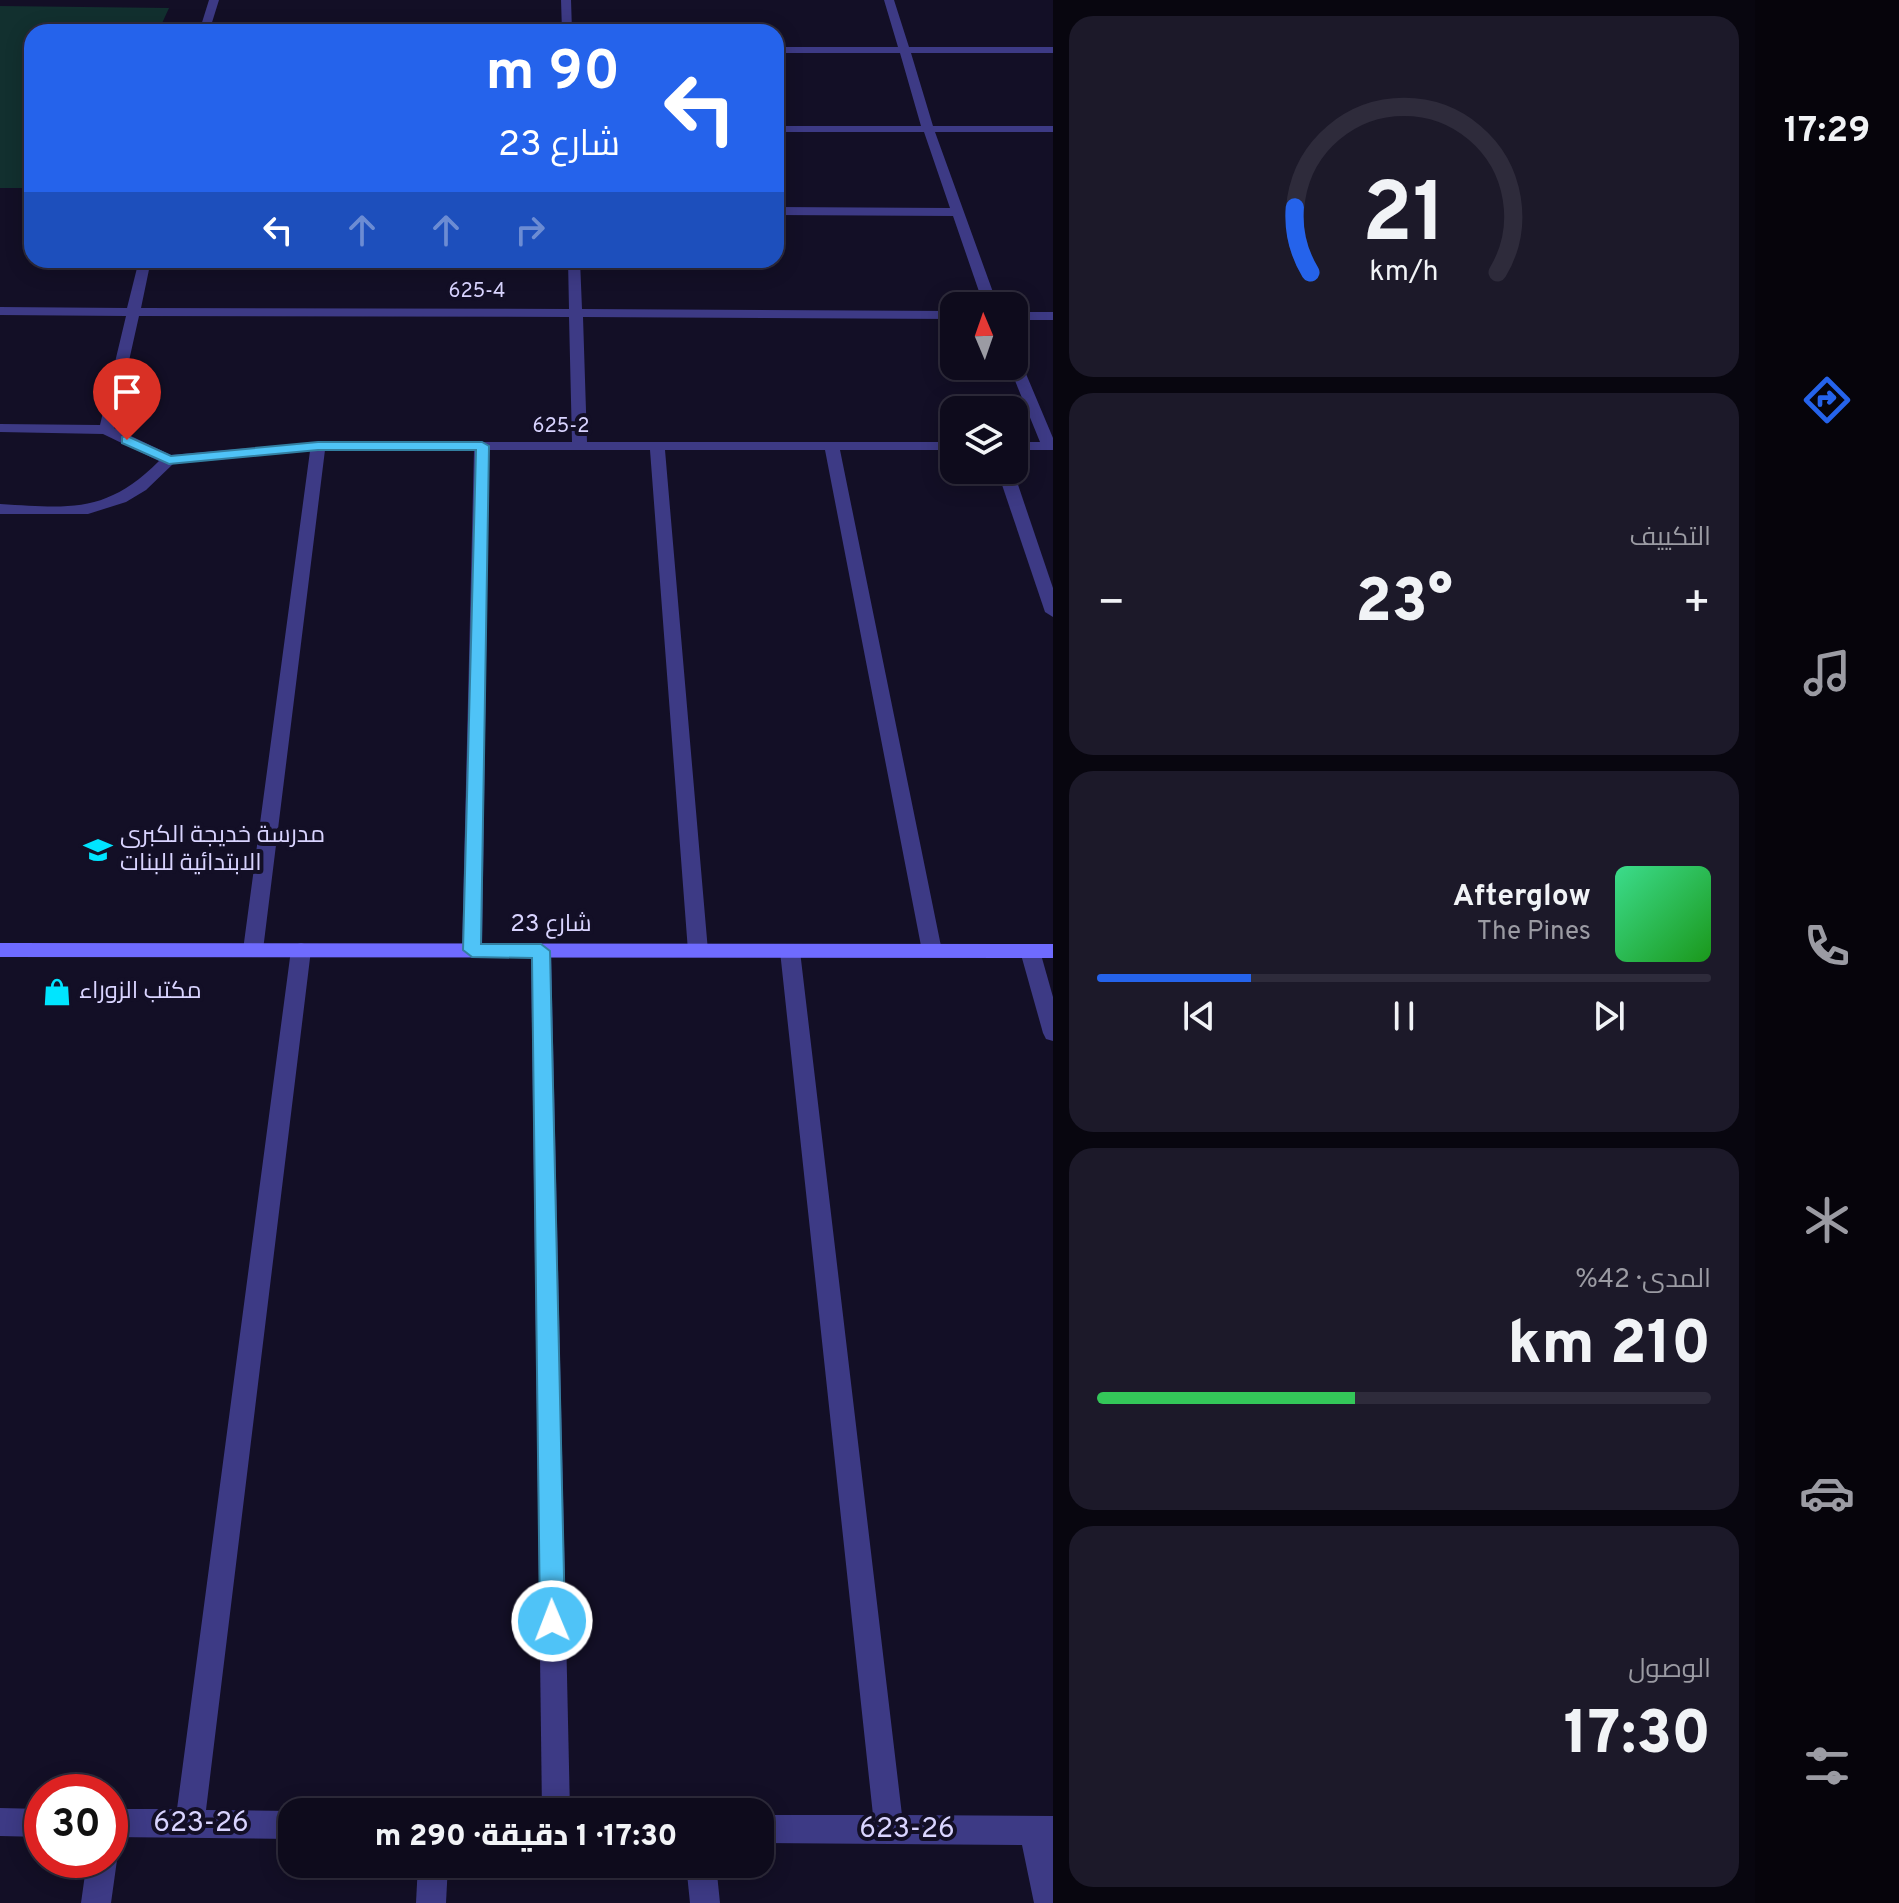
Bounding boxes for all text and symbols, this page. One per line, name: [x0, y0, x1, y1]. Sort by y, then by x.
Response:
text: 90 m: [485, 39, 620, 109]
icon: left: [648, 56, 752, 160]
text: 17:29: [1784, 109, 1870, 155]
text: شارع 23: [498, 123, 620, 169]
text: 21: [1362, 165, 1446, 270]
icon: left: [256, 208, 300, 252]
icon: ahead: [340, 208, 384, 252]
icon: ahead: [424, 208, 468, 252]
icon: right: [508, 208, 552, 252]
text: km/h: [1369, 255, 1439, 291]
street label: 625-4: [449, 279, 506, 305]
north arrow: [940, 292, 1028, 380]
map controls: [940, 292, 1028, 484]
pin: [93, 358, 161, 440]
icon: arrive: [105, 370, 149, 414]
icon: directions: [1799, 372, 1855, 428]
button: layers: [940, 396, 1028, 484]
street label: 625-2: [533, 414, 589, 440]
text: التكييف: [1629, 522, 1711, 555]
text: 23°: [1355, 567, 1453, 643]
text: −: [1097, 577, 1125, 633]
text: +: [1683, 577, 1711, 633]
icon: music: [1799, 645, 1855, 701]
place label: مدرسة خديجة الكبرى الابتدائية للبنات: [120, 821, 325, 879]
school or university icon: مدرسة خديجة الكبرى الابتدائية للبنات: [83, 835, 113, 865]
text: Afterglow: [1453, 879, 1591, 916]
street label: شارع 23: [510, 910, 592, 940]
text: The Pines: [1477, 916, 1591, 949]
icon: phone: [1799, 918, 1855, 974]
shop icon: مكتب الزوراء: [42, 977, 72, 1007]
place label: مكتب الزوراء: [79, 977, 202, 1007]
icon: previous: [1177, 994, 1221, 1038]
icon: pause: [1382, 994, 1426, 1038]
icon: next: [1587, 994, 1631, 1038]
icon: climate: [1799, 1192, 1855, 1248]
text: المدى · 42%: [1575, 1264, 1711, 1297]
text: 210 km: [1507, 1309, 1711, 1385]
icon: car: [1799, 1465, 1855, 1521]
position arrow: [510, 1579, 594, 1663]
text: الوصول: [1628, 1654, 1711, 1687]
text: 17:30: [1564, 1699, 1711, 1775]
icon: filters: [1799, 1738, 1855, 1794]
speed limit sign: 30: [24, 1774, 128, 1878]
street label: 623-26: [153, 1806, 249, 1842]
street label: 623-26: [859, 1812, 955, 1848]
text: 17:30 · 1 دقيقة · 290 m: [375, 1819, 677, 1856]

